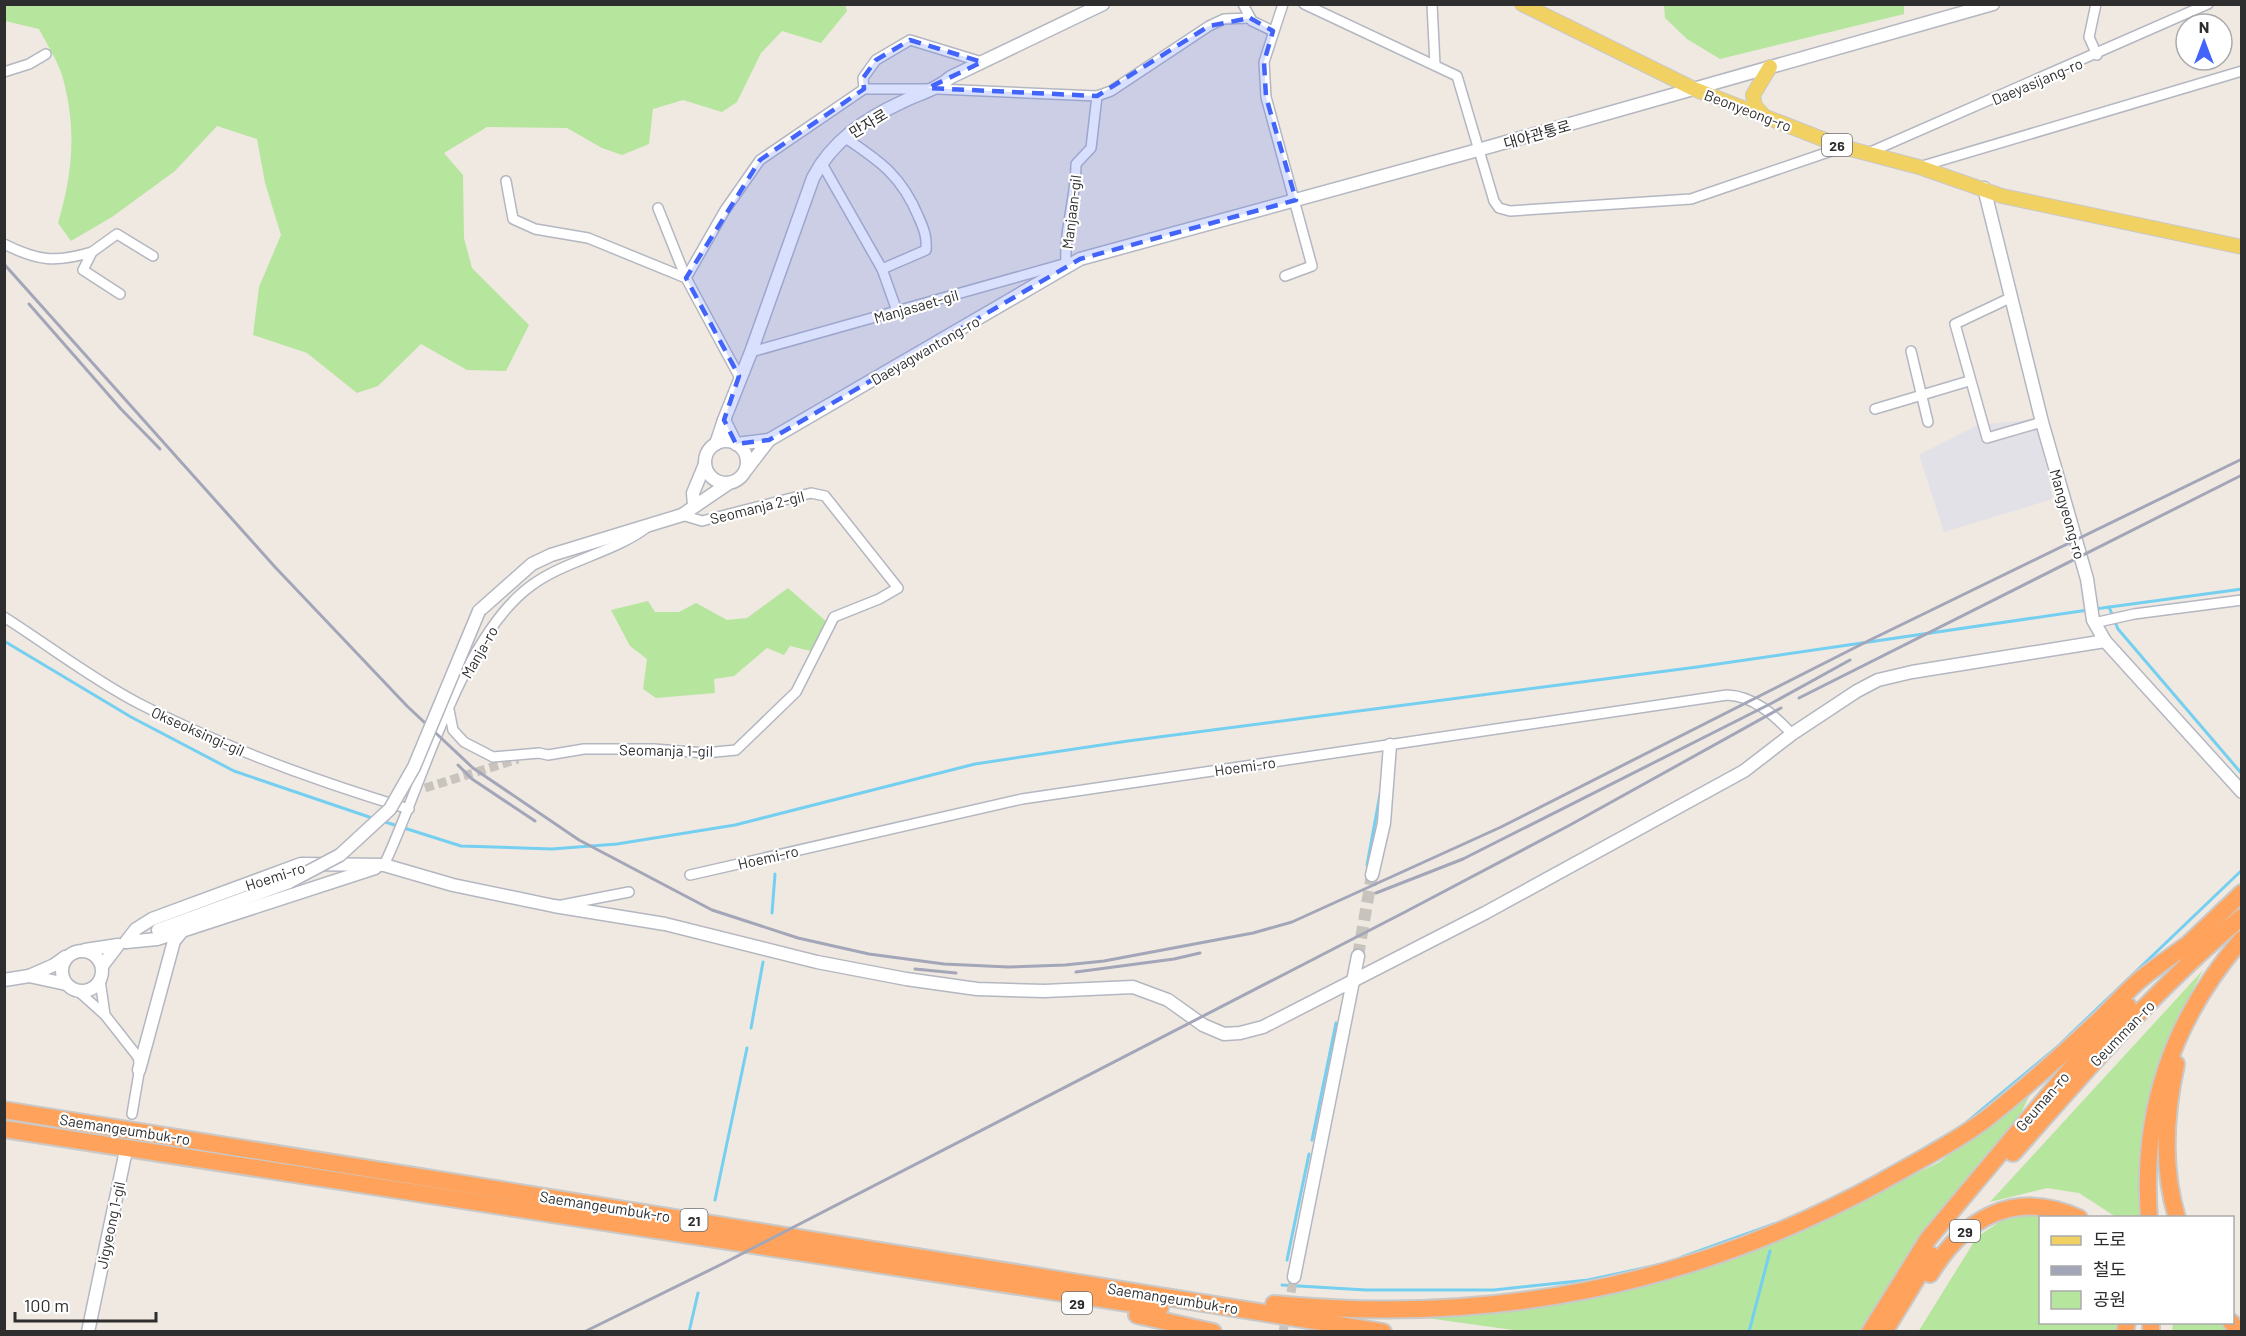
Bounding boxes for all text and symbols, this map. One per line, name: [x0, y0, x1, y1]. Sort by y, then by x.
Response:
north arrow: [2174, 12, 2234, 72]
text: N: [2199, 17, 2209, 36]
street label: Daeyasijang-ro: [1989, 54, 2085, 108]
street label: Beonyeong-ro: [1702, 85, 1794, 135]
street label: 만자로: [846, 105, 890, 141]
street label: 대야관통로: [1501, 116, 1573, 152]
road number: 26: [1822, 134, 1852, 156]
street label: Manjaan-gil: [1058, 174, 1084, 250]
street label: Manjasaet-gil: [872, 285, 960, 327]
street label: Daeyagwantong-ro: [867, 312, 983, 388]
street label: Mangyeong-ro: [2047, 467, 2089, 561]
street label: Seomanja 2-gil: [708, 487, 806, 527]
street label: Manja-ro: [457, 623, 501, 681]
street label: Okseoksingi-gil: [149, 702, 247, 760]
street label: Seomanja 1-gil: [619, 740, 713, 760]
street label: Hoemi-ro: [1213, 753, 1277, 779]
street label: Hoemi-ro: [736, 841, 800, 873]
street label: Hoemi-ro: [243, 858, 307, 894]
street label: Geumman-ro: [2086, 996, 2158, 1070]
street label: Geuman-ro: [2011, 1068, 2073, 1134]
street label: Saemangeumbuk-ro: [58, 1110, 192, 1148]
street label: Jigyeong 1-gil: [92, 1180, 128, 1270]
street label: Saemangeumbuk-ro: [538, 1187, 672, 1225]
road number: 21: [680, 1209, 708, 1231]
legend: [2039, 1216, 2234, 1324]
road number: 29: [1950, 1220, 1980, 1242]
text: 도로: [2093, 1228, 2126, 1250]
text: 철도: [2093, 1258, 2126, 1280]
street label: Saemangeumbuk-ro: [1106, 1279, 1240, 1317]
scale bar: [15, 1285, 156, 1323]
text: 공원: [2093, 1288, 2126, 1310]
road number: 29: [1062, 1292, 1092, 1314]
text: 100 m: [24, 1294, 69, 1316]

